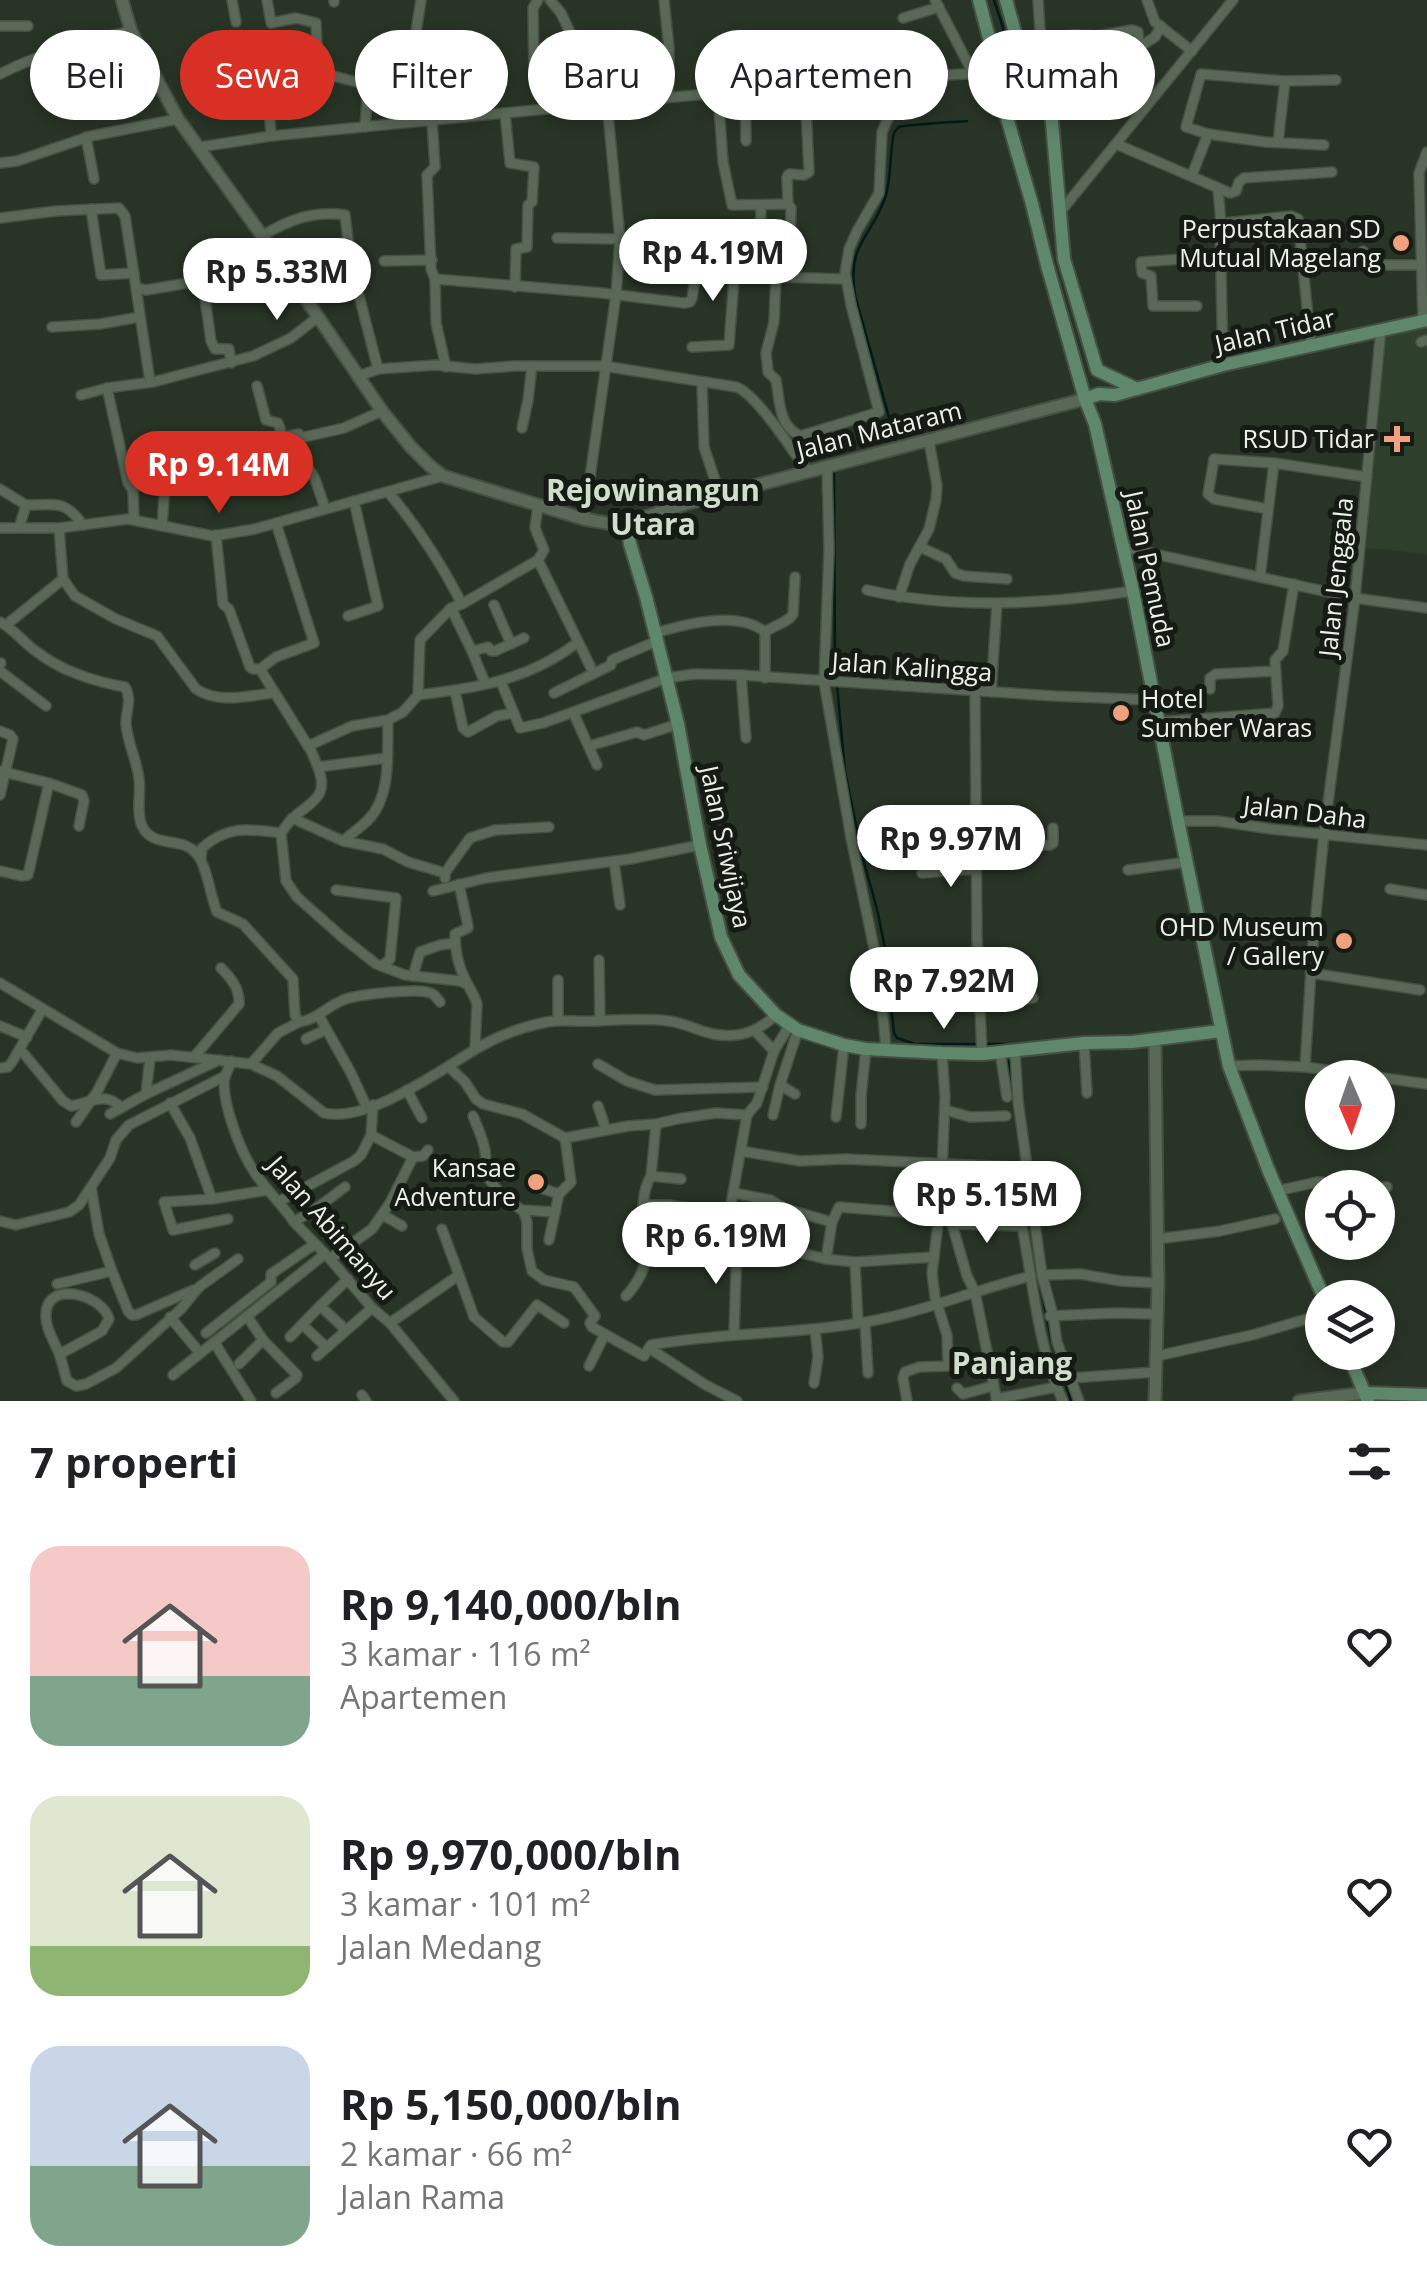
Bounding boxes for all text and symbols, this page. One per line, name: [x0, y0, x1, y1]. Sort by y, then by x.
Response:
chip: Beli: [30, 30, 160, 120]
chip: Sewa: [180, 30, 335, 120]
chip: Filter: [355, 30, 508, 120]
chip: Baru: [528, 30, 675, 120]
chip: Apartemen: [695, 30, 948, 120]
chip: Rumah: [968, 30, 1155, 120]
place label: Perpustakaan SD Mutual Magelang: [1179, 211, 1381, 274]
pin: Rp 4.19M: [610, 219, 816, 304]
text: Rp 4.19M: [641, 230, 785, 273]
marker: Perpustakaan SD Mutual Magelang: [1390, 232, 1412, 254]
pin: Rp 5.33M: [174, 238, 380, 323]
text: Rp 5.33M: [205, 249, 349, 292]
street label: Jalan Tidar: [1210, 300, 1338, 361]
street label: Jalan Mataram: [791, 392, 965, 466]
place label: RSUD Tidar: [1243, 421, 1374, 455]
marker: RSUD Tidar: [1384, 426, 1410, 452]
pin: Rp 9.14M: [116, 431, 322, 516]
text: Rp 9.14M: [147, 442, 291, 485]
district label: Rejowinangun Utara: [546, 469, 760, 544]
street label: Jalan Pemuda: [1117, 485, 1184, 650]
street label: Jalan Jenggala: [1310, 496, 1360, 660]
street label: Jalan Kalingga: [829, 643, 993, 689]
place label: Hotel Sumber Waras: [1141, 681, 1312, 744]
marker: Hotel Sumber Waras: [1110, 702, 1132, 724]
street label: Jalan Sriwijaya: [693, 761, 761, 931]
street label: Jalan Daha: [1240, 786, 1369, 835]
pin: Rp 9.97M: [848, 805, 1054, 890]
text: Rp 9.97M: [879, 816, 1023, 859]
place label: OHD Museum / Gallery: [1159, 909, 1324, 972]
marker: OHD Museum / Gallery: [1333, 930, 1355, 952]
pin: Rp 7.92M: [841, 947, 1047, 1032]
text: Rp 7.92M: [872, 958, 1016, 1001]
north arrow: [1305, 1060, 1395, 1150]
map controls: [1305, 1060, 1395, 1370]
street label: Jalan Abimanyu: [259, 1147, 405, 1307]
place label: Kansae Adventure: [395, 1150, 516, 1213]
pin: Rp 5.15M: [884, 1161, 1090, 1246]
button: locate: [1305, 1170, 1395, 1260]
marker: Kansae Adventure: [525, 1171, 547, 1193]
text: Rp 5.15M: [915, 1172, 1059, 1215]
pin: Rp 6.19M: [613, 1202, 819, 1287]
text: Rp 6.19M: [644, 1213, 788, 1256]
button: layers: [1305, 1280, 1395, 1370]
district label: Panjang: [952, 1342, 1072, 1383]
text: 7 properti: [30, 1433, 238, 1490]
icon: filters: [1342, 1434, 1397, 1489]
text: Rp 9,140,000/bln: [340, 1575, 682, 1632]
icon: home: [110, 1586, 230, 1706]
icon: heart: [1342, 1619, 1397, 1674]
text: 3 kamar · 116 m²: [340, 1632, 591, 1675]
text: Apartemen: [340, 1675, 507, 1718]
text: Rp 9,970,000/bln: [340, 1825, 682, 1882]
icon: home: [110, 1836, 230, 1956]
icon: heart: [1342, 1869, 1397, 1924]
text: 3 kamar · 101 m²: [340, 1882, 591, 1925]
text: Jalan Medang: [340, 1925, 541, 1968]
text: Rp 5,150,000/bln: [340, 2075, 682, 2132]
icon: home: [110, 2086, 230, 2206]
icon: heart: [1342, 2119, 1397, 2174]
text: 2 kamar · 66 m²: [340, 2132, 572, 2175]
text: Jalan Rama: [340, 2175, 505, 2218]

